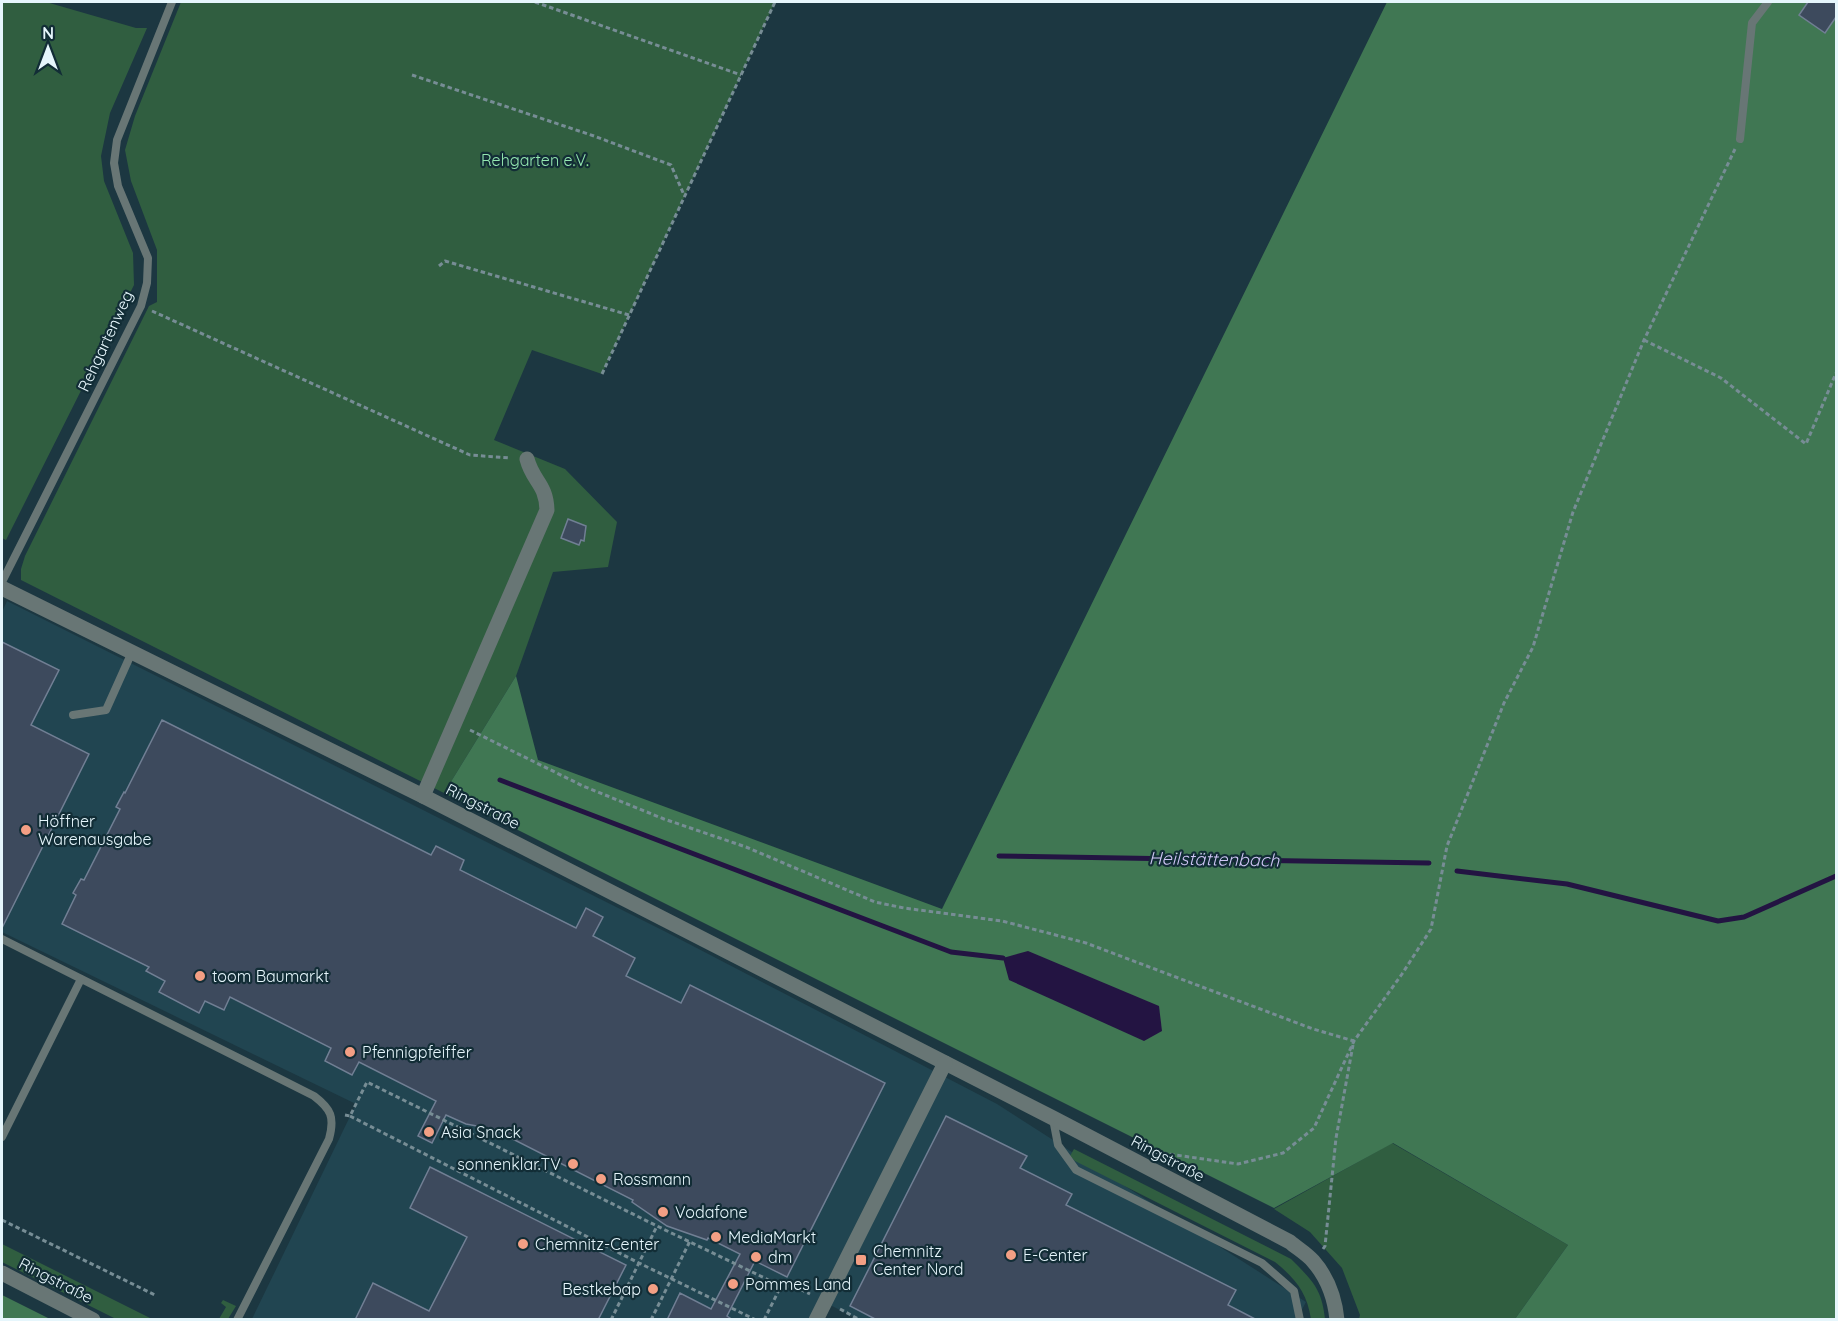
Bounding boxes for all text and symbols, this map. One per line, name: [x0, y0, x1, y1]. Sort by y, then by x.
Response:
north arrow: [18, 18, 78, 78]
text: N: [42, 23, 54, 43]
park label: Rehgarten e.V.: [481, 150, 589, 170]
street label: Rehgartenweg: [73, 287, 137, 395]
street label: Ringstraße: [443, 779, 523, 833]
place label: Höffner Warenausgabe: [38, 811, 152, 849]
marker: Höffner Warenausgabe: [19, 823, 33, 837]
water label: Heilstättenbach: [1148, 846, 1280, 872]
place label: toom Baumarkt: [212, 966, 329, 986]
marker: toom Baumarkt: [193, 969, 207, 983]
place label: Pfennigpfeiffer: [362, 1042, 472, 1062]
marker: Pfennigpfeiffer: [343, 1045, 357, 1059]
place label: Asia Snack: [441, 1122, 521, 1142]
marker: Asia Snack: [422, 1125, 436, 1139]
street label: Ringstraße: [1128, 1130, 1208, 1186]
place label: sonnenklar.TV: [457, 1154, 561, 1174]
marker: sonnenklar.TV: [566, 1157, 580, 1171]
place label: Rossmann: [613, 1169, 691, 1189]
marker: Rossmann: [594, 1172, 608, 1186]
place label: Vodafone: [675, 1202, 747, 1222]
marker: Vodafone: [656, 1205, 670, 1219]
place label: MediaMarkt: [728, 1227, 816, 1247]
marker: MediaMarkt: [709, 1230, 723, 1244]
place label: Chemnitz-Center: [535, 1234, 659, 1254]
marker: Chemnitz-Center: [516, 1237, 530, 1251]
place label: Chemnitz Center Nord: [873, 1241, 963, 1279]
place label: E-Center: [1023, 1245, 1088, 1265]
place label: dm: [768, 1247, 792, 1267]
marker: E-Center: [1004, 1248, 1018, 1262]
marker: dm: [749, 1250, 763, 1264]
street label: Ringstraße: [16, 1253, 96, 1307]
marker: Chemnitz Center Nord: [854, 1253, 868, 1267]
place label: Pommes Land: [745, 1274, 851, 1294]
marker: Pommes Land: [726, 1277, 740, 1291]
place label: Bestkebap: [562, 1279, 641, 1299]
marker: Bestkebap: [646, 1282, 660, 1296]

